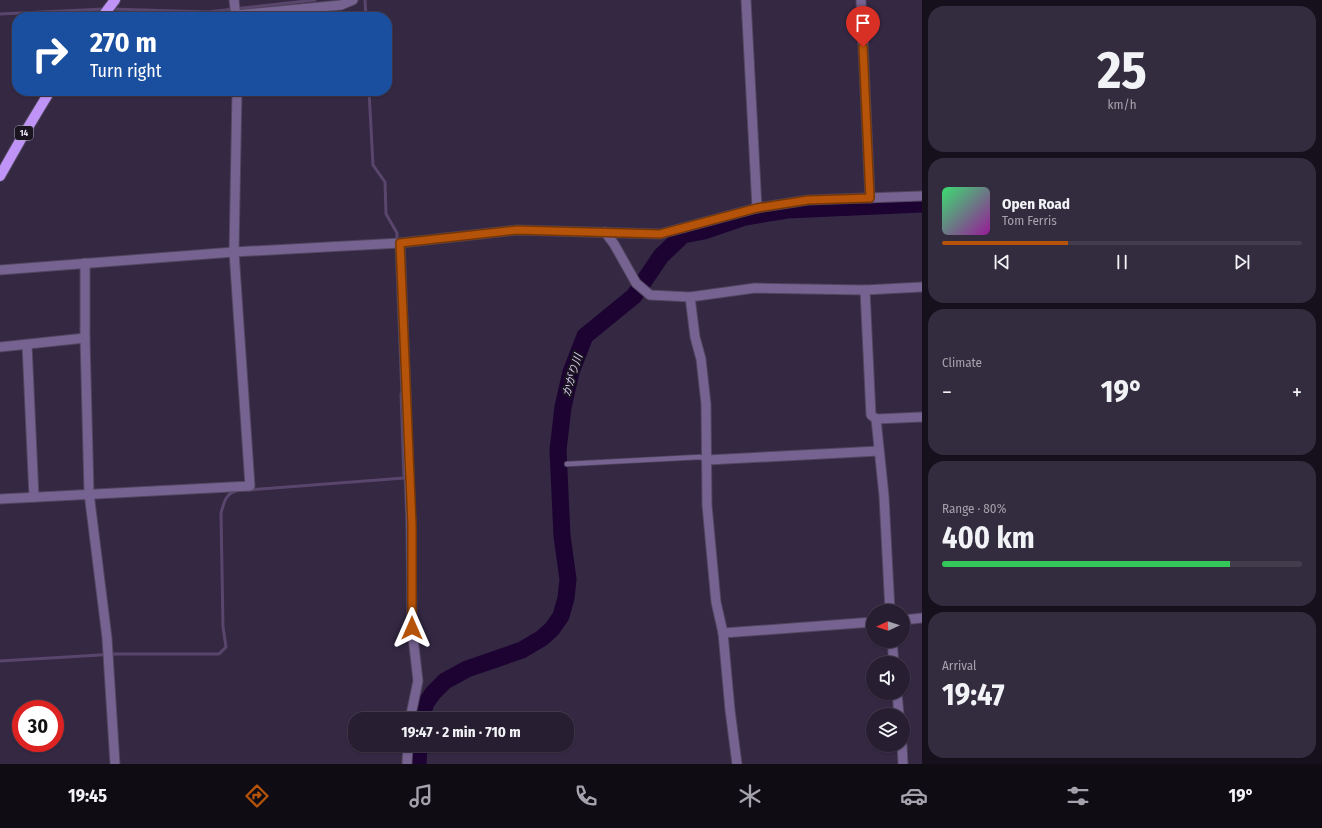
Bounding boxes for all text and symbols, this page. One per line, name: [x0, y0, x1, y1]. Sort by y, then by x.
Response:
pin: [846, 6, 880, 47]
icon: arrive: [852, 12, 874, 34]
text: 270 m: [90, 26, 157, 59]
icon: right: [24, 28, 76, 80]
text: 25: [1097, 39, 1147, 102]
text: Turn right: [90, 60, 162, 82]
text: km/h: [1108, 97, 1137, 112]
road number: 14: [15, 126, 33, 140]
text: Open Road: [1002, 195, 1070, 213]
text: Tom Ferris: [1002, 213, 1057, 228]
icon: previous: [991, 251, 1013, 273]
icon: pause: [1111, 251, 1133, 273]
icon: next: [1231, 251, 1253, 273]
water label: かがり川: [560, 351, 585, 398]
text: Climate: [942, 355, 982, 370]
text: 19°: [1101, 374, 1143, 410]
text: −: [942, 379, 952, 406]
text: +: [1292, 379, 1302, 406]
text: Range · 80%: [942, 501, 1006, 516]
text: 400 km: [942, 520, 1035, 556]
north arrow: [866, 604, 910, 648]
map controls: [866, 604, 910, 752]
position arrow: [391, 607, 433, 649]
button: sound: [866, 656, 910, 700]
text: Arrival: [942, 658, 976, 673]
text: 19:47: [942, 677, 1005, 713]
speed limit sign: 30: [12, 700, 64, 752]
button: layers: [866, 708, 910, 752]
text: 19:47 · 2 min · 710 m: [401, 723, 521, 741]
icon: directions: [243, 782, 271, 810]
icon: music: [407, 782, 435, 810]
icon: phone: [572, 782, 600, 810]
icon: climate: [736, 782, 764, 810]
icon: car: [900, 782, 928, 810]
icon: filters: [1064, 782, 1092, 810]
text: 19:45: [68, 785, 107, 807]
text: 19°: [1229, 785, 1254, 807]

